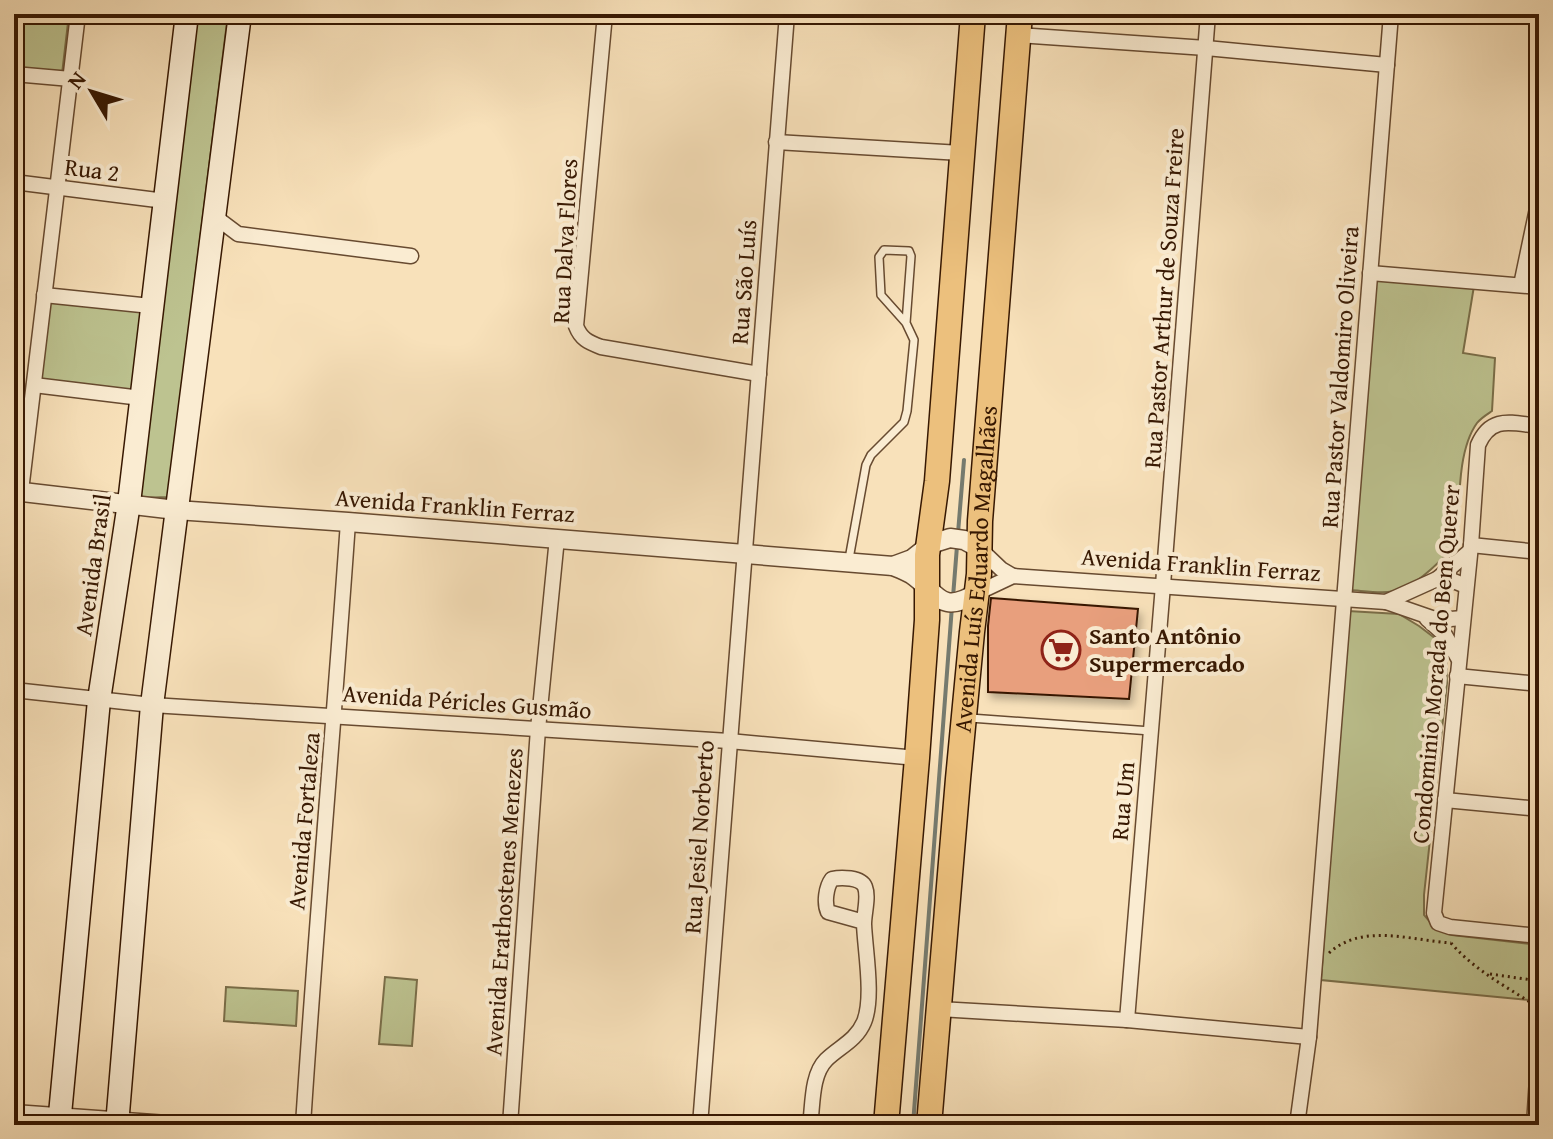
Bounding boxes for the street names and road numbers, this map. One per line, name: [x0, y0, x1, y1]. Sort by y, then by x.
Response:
street label: Rua Pastor Arthur de Souza Freire: [1134, 127, 1193, 469]
street label: Rua 2: [63, 149, 121, 190]
street label: Rua Dalva Flores: [543, 158, 586, 324]
street label: Rua São Luís: [722, 218, 765, 346]
street label: Rua Pastor Valdomiro Oliveira: [1311, 224, 1368, 529]
street label: Avenida Luís Eduardo Magalhães: [945, 404, 1006, 734]
street label: Avenida Franklin Ferraz: [334, 480, 576, 531]
street label: Condominio Morada do Bem Querer: [1402, 483, 1469, 845]
street label: Avenida Brasil: [65, 491, 120, 638]
street label: Avenida Franklin Ferraz: [1080, 539, 1322, 590]
street label: Avenida Péricles Gusmão: [341, 675, 593, 728]
street label: Avenida Fortaleza: [278, 730, 329, 911]
street label: Rua Jesiel Norberto: [674, 739, 723, 935]
street label: Avenida Erathostenes Menezes: [475, 747, 532, 1057]
street label: Rua Um: [1102, 760, 1143, 842]

